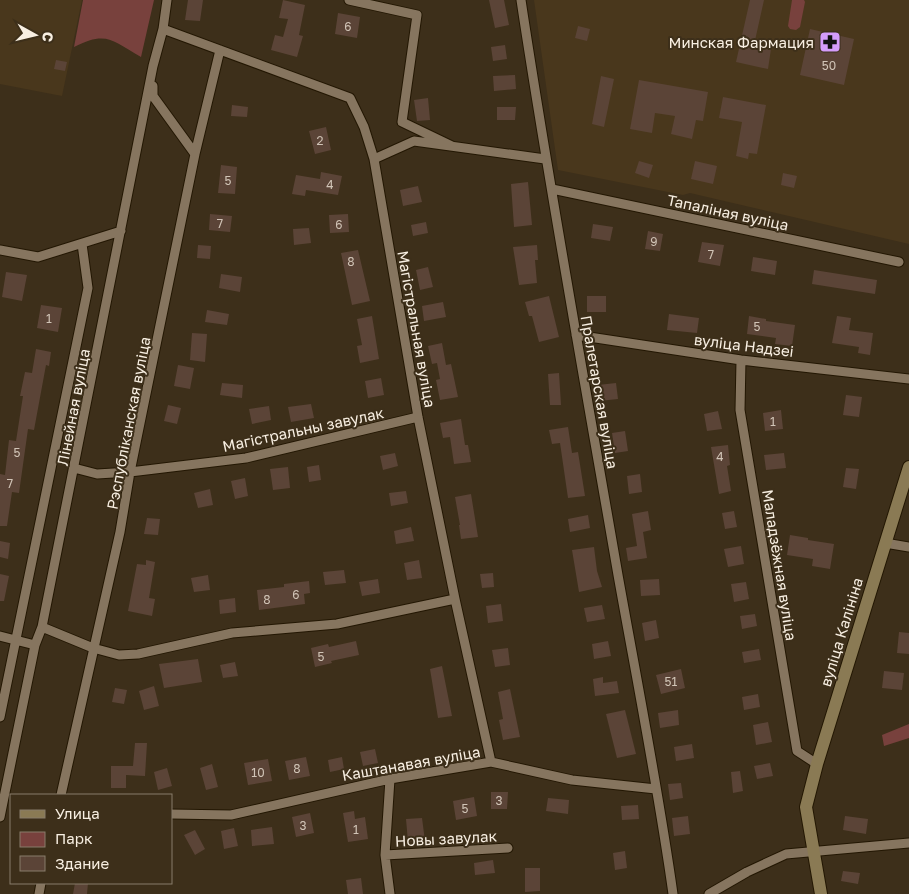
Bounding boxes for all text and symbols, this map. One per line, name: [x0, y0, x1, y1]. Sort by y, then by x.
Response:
north arrow: [10, 10, 60, 60]
house number: 6: [344, 19, 352, 34]
pharmacy icon: Минская Фармация: [818, 30, 842, 54]
text: С: [39, 31, 57, 43]
place label: Минская Фармация: [668, 33, 814, 51]
house number: 50: [822, 58, 836, 73]
house number: 2: [317, 133, 324, 148]
house number: 5: [225, 173, 232, 188]
house number: 4: [326, 177, 334, 192]
street label: Тапаліная вуліца: [666, 190, 790, 234]
house number: 7: [217, 216, 223, 231]
house number: 6: [335, 217, 343, 232]
house number: 9: [650, 234, 658, 249]
house number: 7: [708, 247, 714, 262]
street label: Магістральная вуліца: [394, 249, 440, 409]
house number: 8: [347, 254, 355, 269]
house number: 1: [46, 311, 52, 326]
street label: Пралетарская вуліца: [578, 314, 622, 470]
house number: 5: [754, 319, 761, 334]
street label: вуліца Надзеі: [693, 330, 795, 360]
street label: Рэспубліканская вуліца: [102, 335, 154, 511]
street label: Лінейная вуліца: [53, 347, 93, 467]
street label: Магістральны завулак: [221, 403, 386, 455]
house number: 1: [770, 414, 776, 429]
house number: 5: [14, 445, 21, 460]
house number: 4: [716, 449, 724, 464]
house number: 7: [7, 476, 13, 491]
street label: Маладзёжная вуліца: [759, 488, 801, 642]
street label: вуліца Калініна: [816, 575, 866, 689]
house number: 6: [292, 587, 300, 602]
house number: 8: [263, 592, 271, 607]
house number: 5: [318, 649, 325, 664]
house number: 51: [665, 674, 678, 689]
street label: Каштанавая вуліца: [340, 742, 482, 784]
house number: 8: [293, 761, 301, 776]
house number: 10: [251, 765, 265, 780]
house number: 3: [495, 793, 503, 808]
legend: [10, 794, 172, 884]
house number: 5: [462, 801, 469, 816]
text: Улица: [55, 804, 100, 822]
house number: 3: [299, 818, 307, 833]
house number: 1: [353, 822, 359, 837]
street label: Новы завулак: [395, 826, 498, 850]
text: Парк: [55, 829, 93, 847]
text: Здание: [55, 854, 109, 872]

